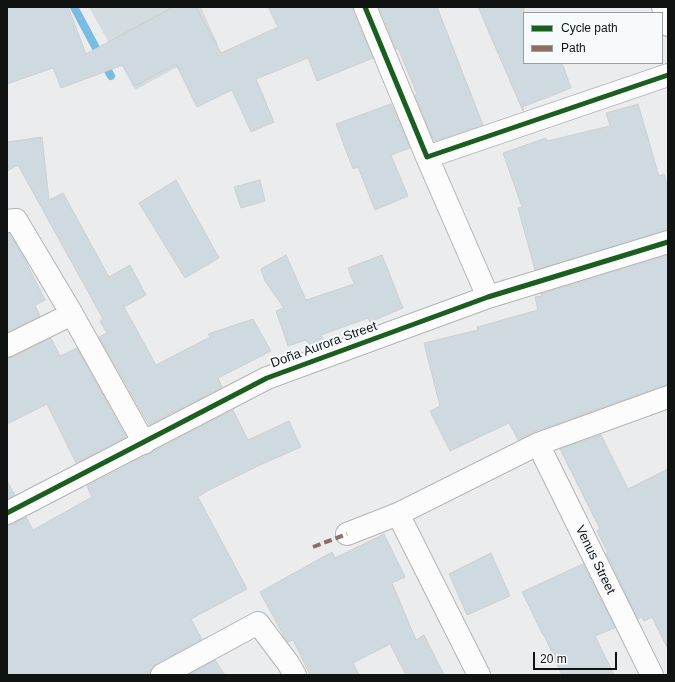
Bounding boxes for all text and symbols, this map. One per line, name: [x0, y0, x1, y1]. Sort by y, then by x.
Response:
legend: [523, 12, 663, 64]
text: Cycle path: [561, 21, 618, 35]
text: Path: [561, 41, 586, 55]
street label: Doña Aurora Street: [269, 319, 379, 371]
street label: Venus Street: [572, 523, 618, 597]
scale bar: [535, 644, 619, 670]
text: 20 m: [540, 652, 567, 666]

